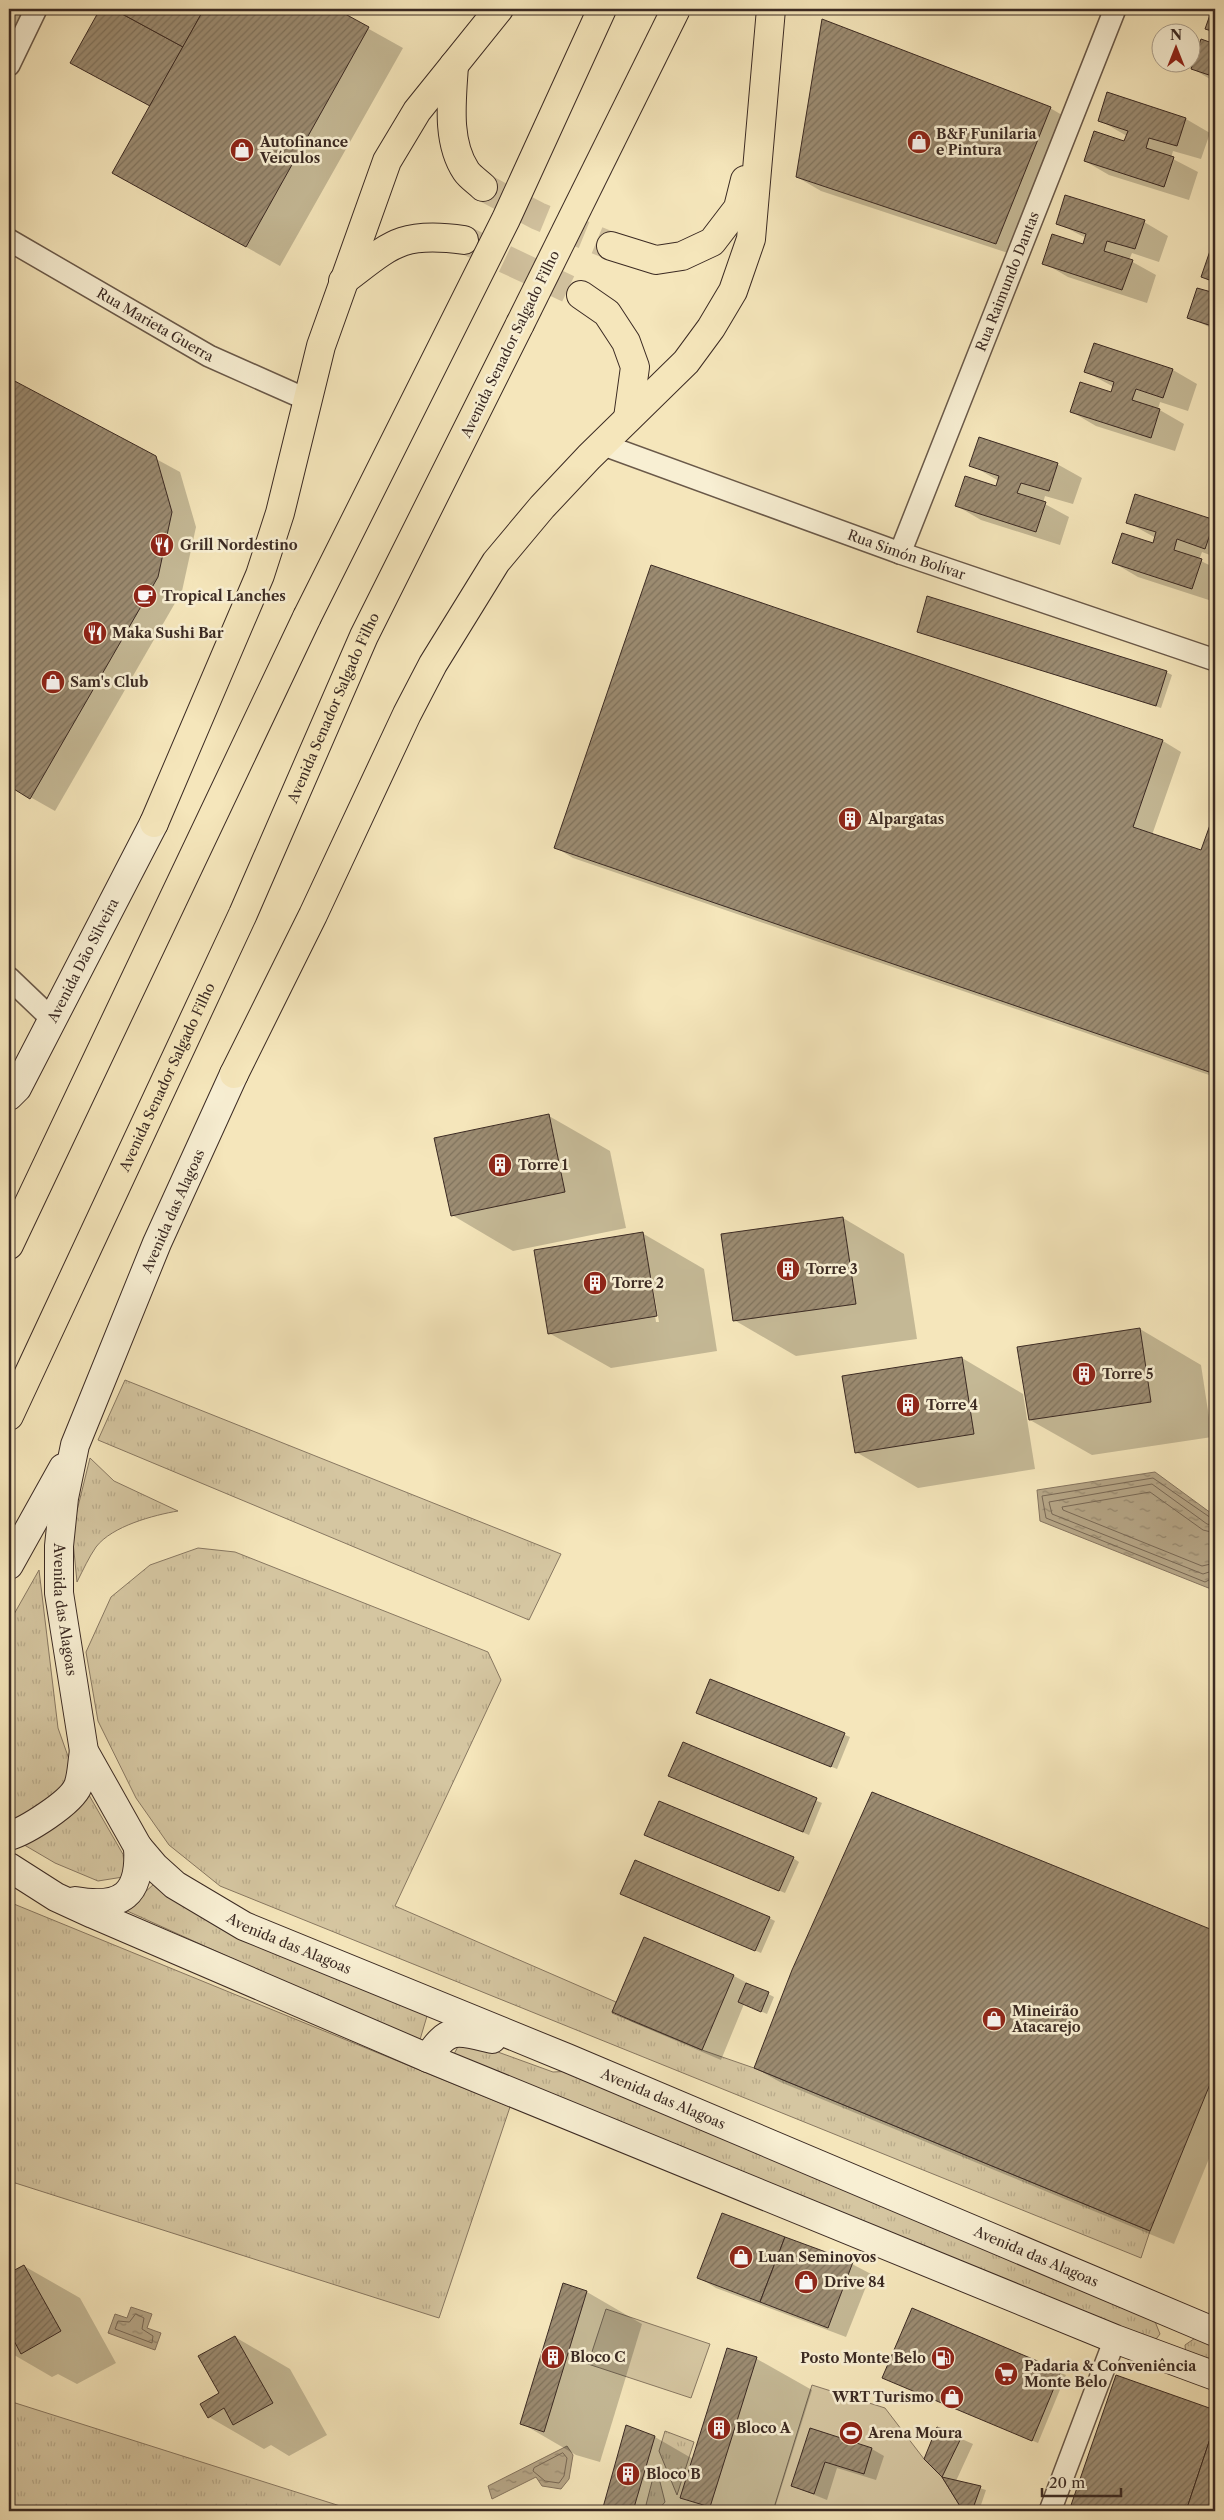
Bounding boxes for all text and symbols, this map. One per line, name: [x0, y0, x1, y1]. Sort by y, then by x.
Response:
north arrow: [1152, 22, 1202, 72]
text: N: [1170, 26, 1182, 44]
place label: B&F Funilaria e Pintura: [936, 125, 1038, 159]
shop icon: B&F Funilaria e Pintura: [906, 129, 932, 155]
place label: Autofinance Veículos: [259, 133, 348, 167]
shop icon: Autofinance Veículos: [229, 137, 255, 163]
street label: Rua Raimundo Dantas: [972, 209, 1043, 354]
street label: Avenida Senador Salgado Filho: [456, 247, 563, 441]
street label: Rua Marieta Guerra: [94, 284, 217, 366]
street label: Rua Simón Bolívar: [845, 526, 968, 584]
restaurant icon: Grill Nordestino: [149, 532, 175, 558]
place label: Grill Nordestino: [180, 536, 298, 554]
cafe icon: Tropical Lanches: [132, 583, 158, 609]
place label: Tropical Lanches: [162, 587, 286, 605]
street label: Avenida Senador Salgado Filho: [283, 610, 383, 807]
restaurant icon: Maka Sushi Bar: [82, 620, 108, 646]
place label: Maka Sushi Bar: [112, 624, 224, 642]
shop icon: Sam's Club: [40, 669, 66, 695]
place label: Sam's Club: [70, 673, 148, 691]
building icon: Alpargatas: [837, 806, 863, 832]
place label: Alpargatas: [867, 810, 944, 828]
street label: Avenida Dão Silveira: [43, 895, 123, 1026]
street label: Avenida Senador Salgado Filho: [115, 980, 219, 1175]
street label: Avenida das Alagoas: [137, 1146, 208, 1277]
building icon: Torre 1: [487, 1152, 513, 1178]
place label: Torre 1: [518, 1156, 569, 1174]
building icon: Torre 3: [775, 1256, 801, 1282]
place label: Torre 3: [806, 1260, 858, 1278]
building icon: Torre 2: [582, 1270, 608, 1296]
place label: Torre 2: [612, 1274, 664, 1292]
building icon: Torre 5: [1071, 1361, 1097, 1387]
place label: Torre 5: [1102, 1365, 1154, 1383]
building icon: Torre 4: [895, 1392, 921, 1418]
place label: Torre 4: [926, 1396, 978, 1414]
street label: Avenida das Alagoas: [50, 1542, 81, 1677]
street label: Avenida das Alagoas: [223, 1908, 354, 1978]
place label: Mineirão Atacarejo: [1011, 2002, 1081, 2036]
shop icon: Mineirão Atacarejo: [981, 2006, 1007, 2032]
street label: Avenida das Alagoas: [597, 2064, 728, 2133]
street label: Avenida das Alagoas: [970, 2222, 1101, 2291]
shop icon: Luan Seminovos: [728, 2244, 754, 2270]
place label: Luan Seminovos: [758, 2248, 876, 2266]
shop icon: Drive 84: [793, 2269, 819, 2295]
place label: Drive 84: [824, 2273, 885, 2291]
building icon: Bloco C: [540, 2344, 566, 2370]
fuel station icon: Posto Monte Belo: [930, 2345, 956, 2371]
place label: Bloco C: [570, 2348, 626, 2366]
place label: Posto Monte Belo: [800, 2349, 926, 2367]
place label: Padaria & Conveniência Monte Belo: [1024, 2357, 1197, 2391]
supermarket icon: Padaria & Conveniência Monte Belo: [993, 2361, 1019, 2387]
shop icon: WRT Turismo: [939, 2384, 965, 2410]
place label: WRT Turismo: [831, 2388, 934, 2406]
building icon: Bloco A: [706, 2415, 732, 2441]
place label: Bloco A: [736, 2419, 792, 2437]
sports icon: Arena Moura: [838, 2420, 864, 2446]
place label: Arena Moura: [867, 2424, 963, 2442]
building icon: Bloco B: [615, 2461, 641, 2487]
place label: Bloco B: [646, 2465, 701, 2483]
scale bar: [1042, 2465, 1120, 2497]
text: 20 m: [1049, 2473, 1085, 2492]

